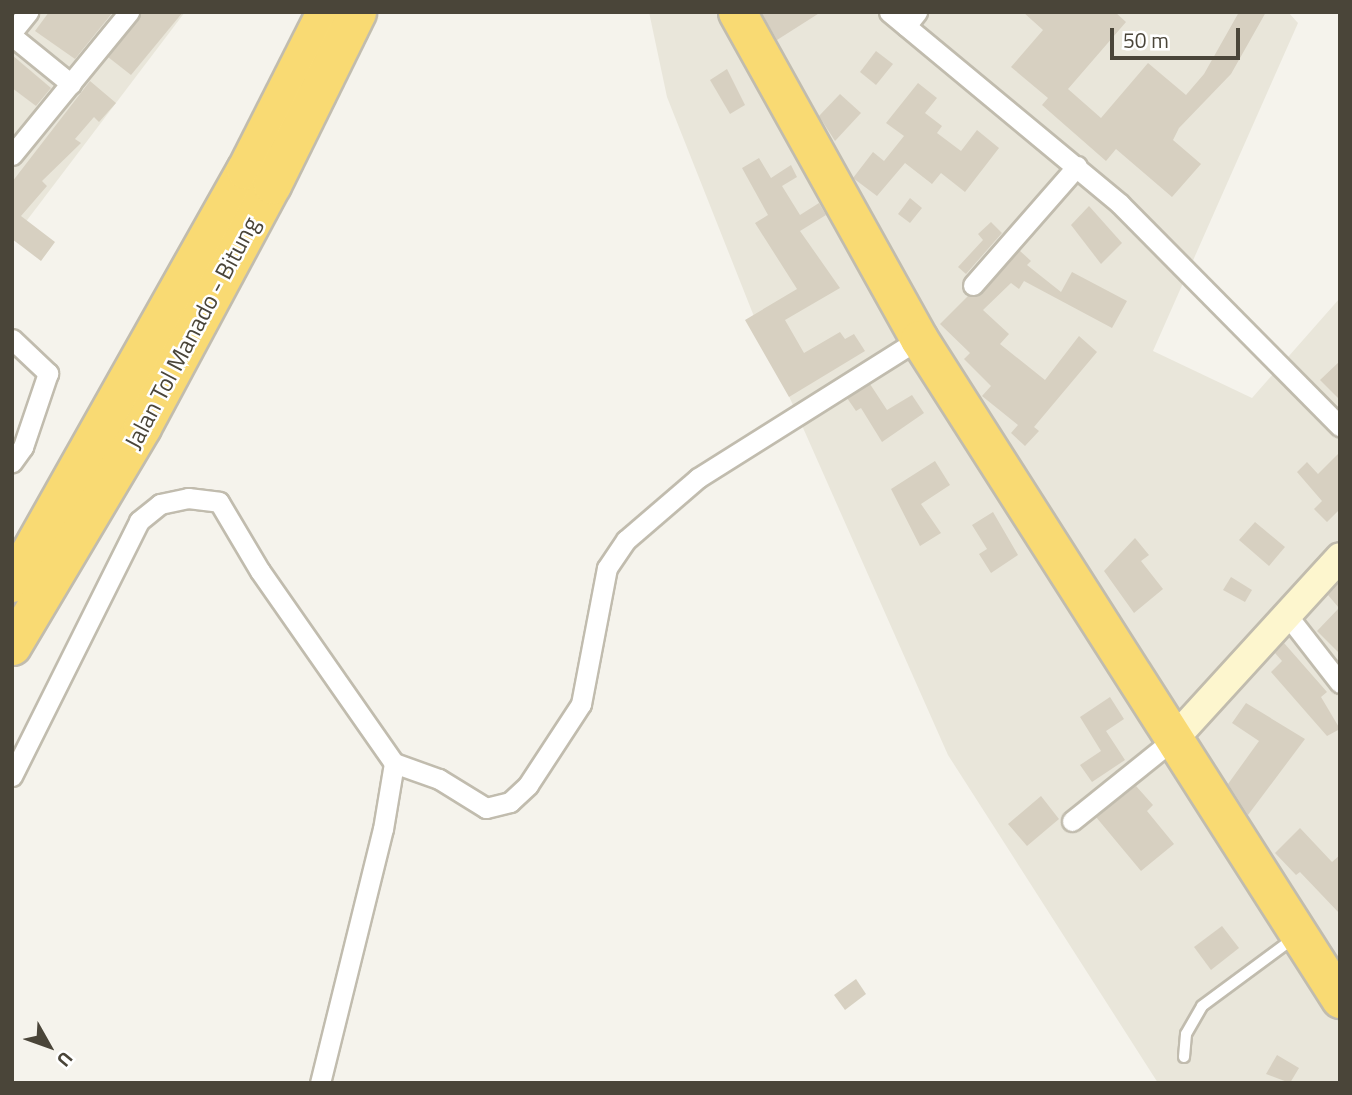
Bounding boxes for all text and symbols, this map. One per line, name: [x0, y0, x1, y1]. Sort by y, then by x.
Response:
scale bar: [1114, 14, 1244, 58]
text: 50 m: [1123, 24, 1169, 56]
street label: Jalan Tol Manado - Bitung: [119, 212, 265, 454]
north arrow: [14, 1011, 84, 1081]
text: U: [50, 1046, 81, 1074]

